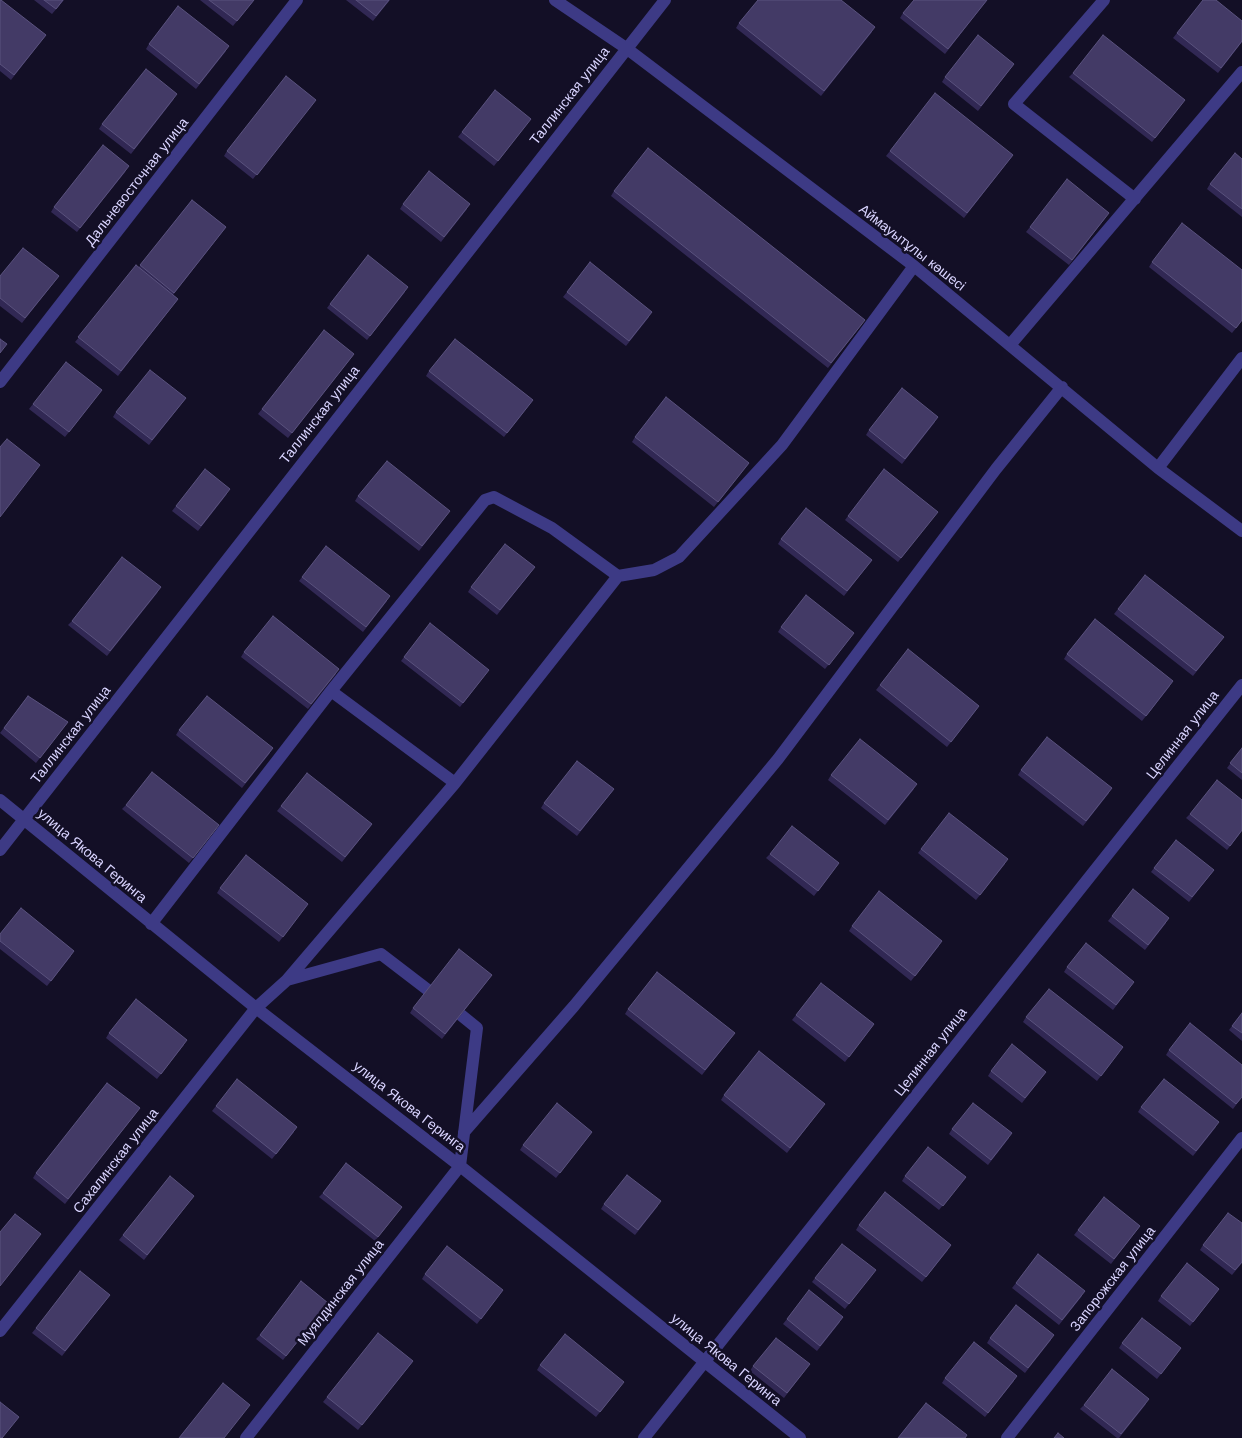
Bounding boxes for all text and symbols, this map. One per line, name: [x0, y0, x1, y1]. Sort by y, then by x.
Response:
street label: Таллинская улица: [527, 44, 613, 148]
street label: Дальневосточная улица: [82, 115, 192, 249]
street label: Аймауытұлы көшесі: [855, 201, 969, 295]
street label: Таллинская улица: [277, 363, 363, 467]
street label: Таллинская улица: [28, 683, 114, 787]
street label: Целинная улица: [1143, 687, 1223, 783]
street label: улица Якова Геринга: [34, 805, 150, 907]
street label: Целинная улица: [891, 1004, 971, 1100]
street label: улица Якова Геринга: [350, 1058, 468, 1156]
street label: Сахалинская улица: [70, 1105, 162, 1217]
street label: Запорожская улица: [1067, 1223, 1159, 1335]
street label: Муялдинская улица: [294, 1237, 388, 1349]
street label: улица Якова Геринга: [667, 1310, 785, 1410]

